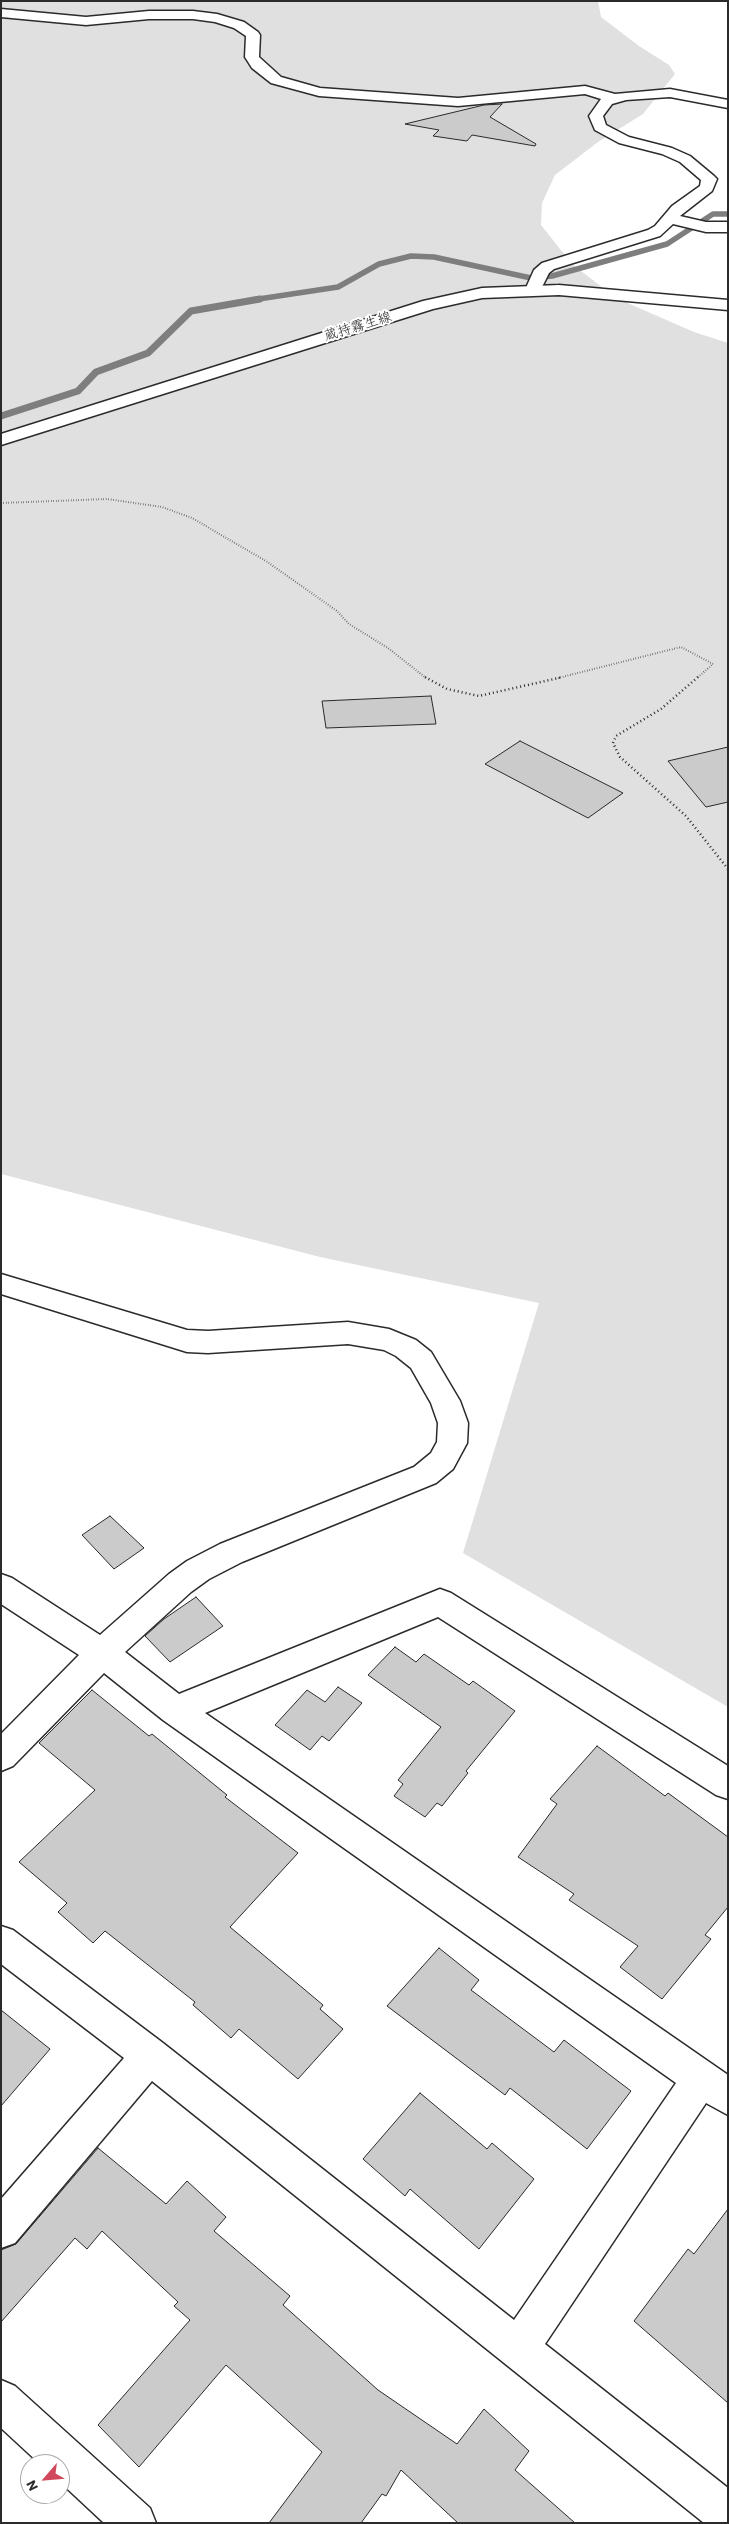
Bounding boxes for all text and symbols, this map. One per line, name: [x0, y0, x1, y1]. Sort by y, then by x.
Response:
street label: 蔵持霧生線: [322, 309, 394, 345]
north arrow: [20, 2454, 70, 2504]
text: N: [22, 2478, 42, 2494]

